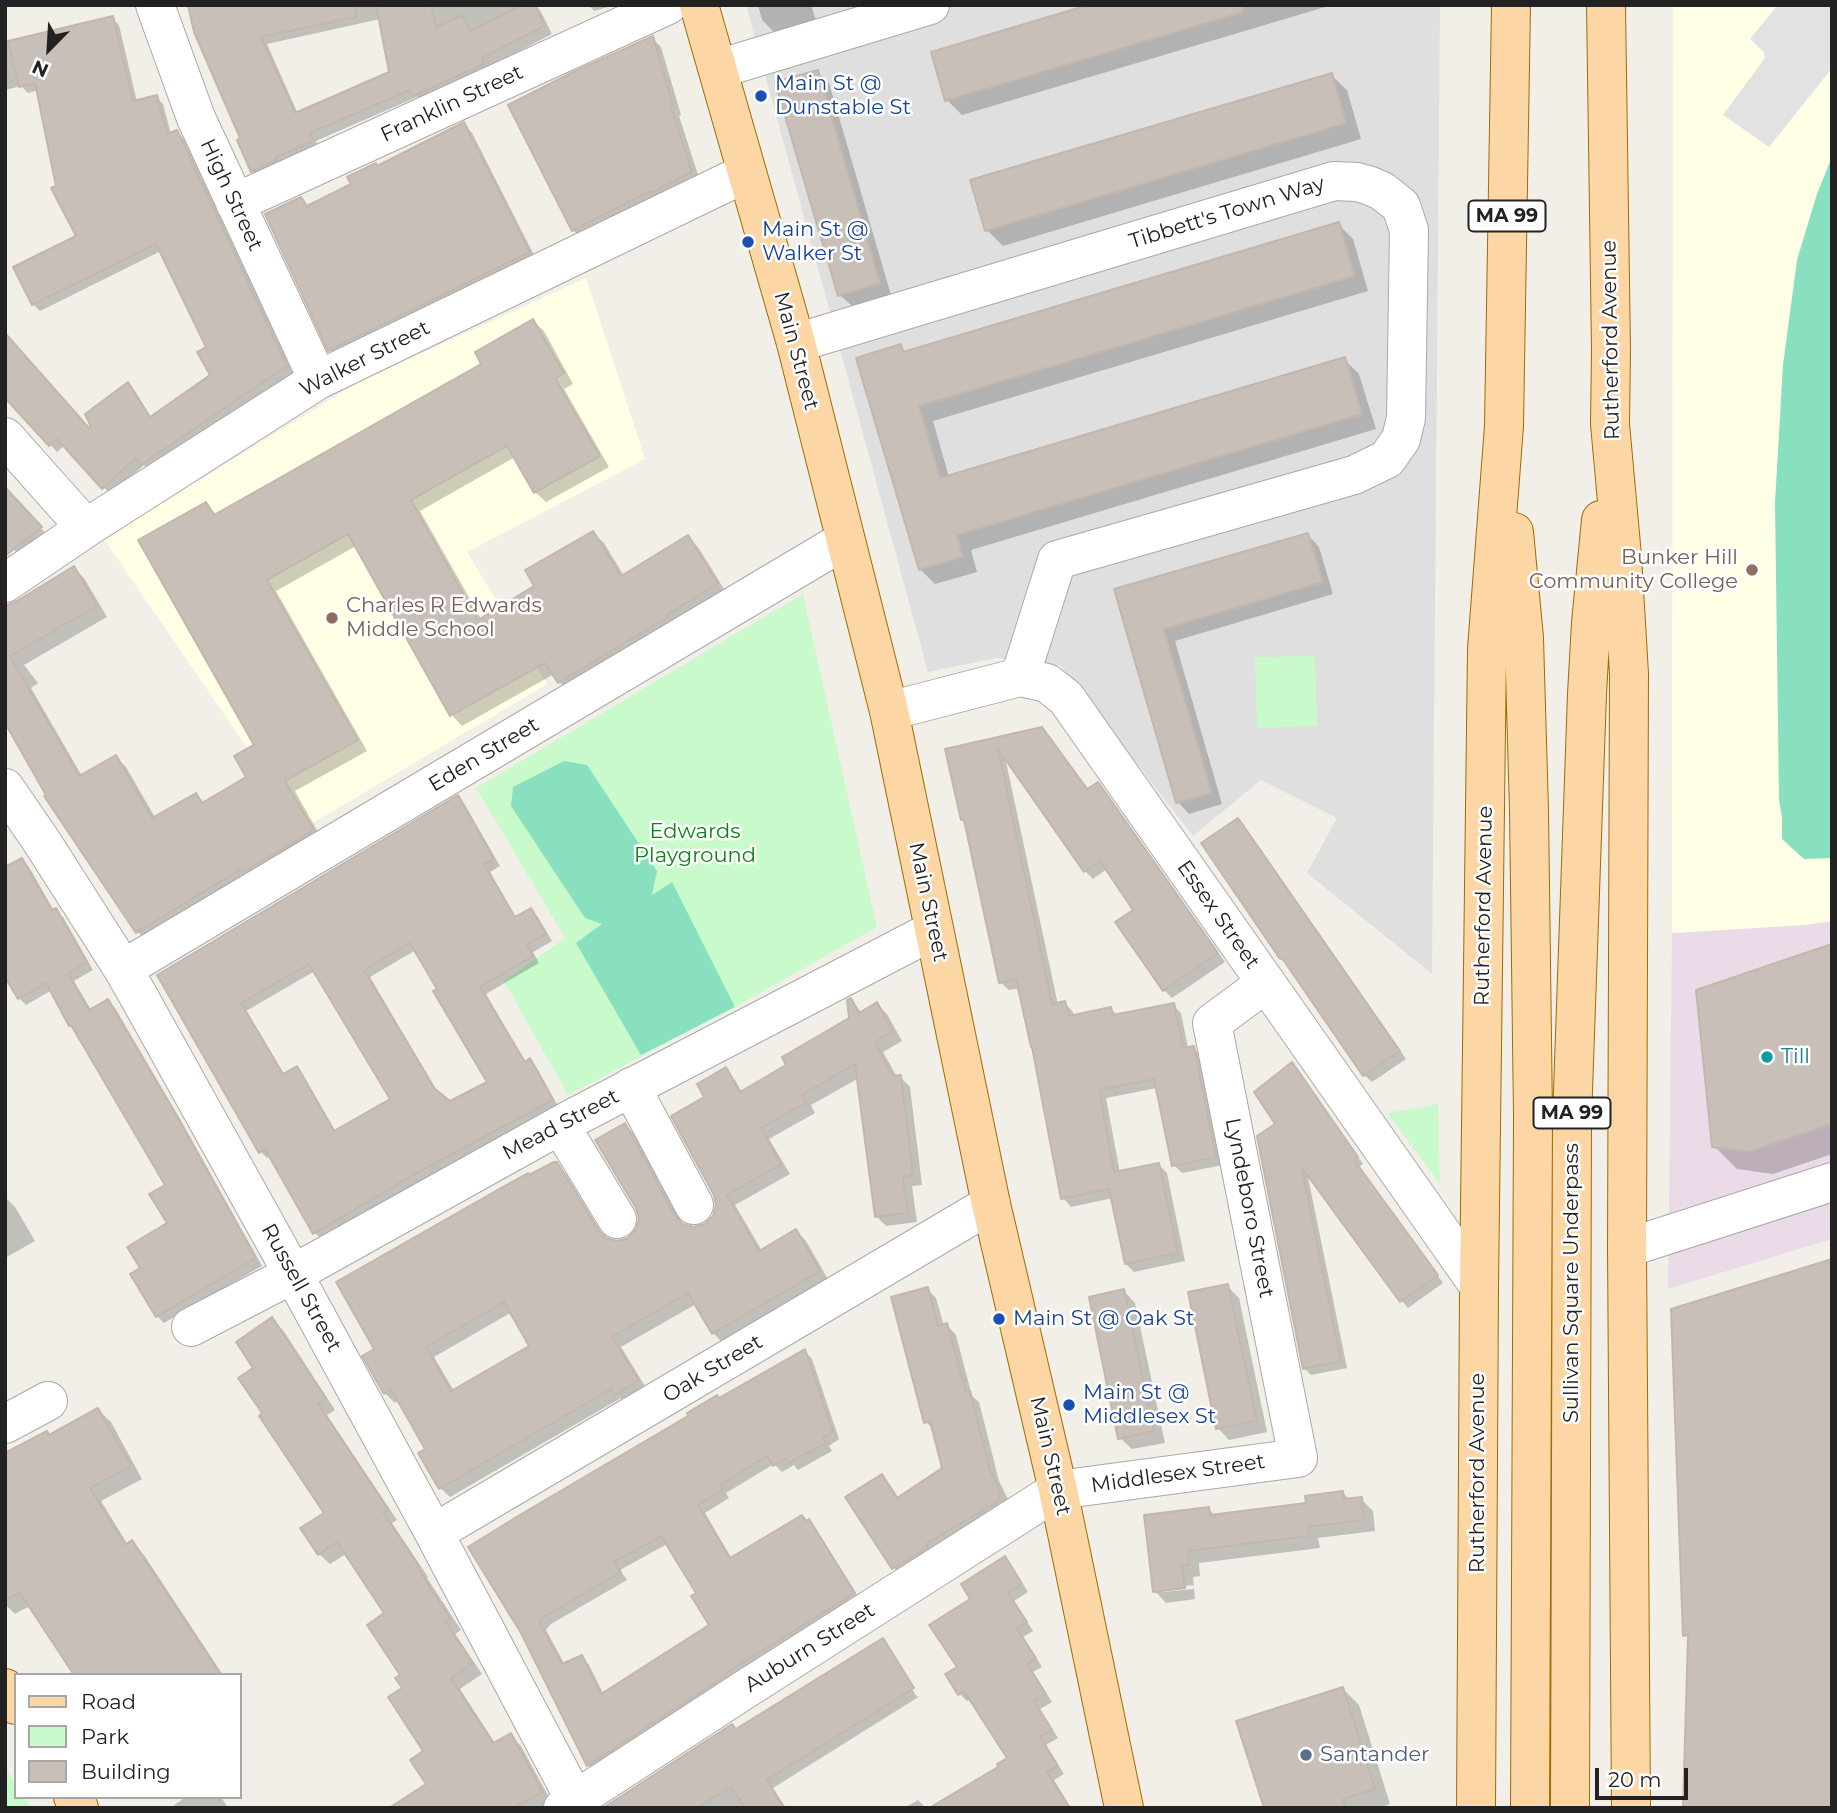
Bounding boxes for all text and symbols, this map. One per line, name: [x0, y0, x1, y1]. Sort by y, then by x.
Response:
north arrow: [14, 14, 84, 84]
text: N: [29, 55, 52, 82]
street label: Franklin Street: [377, 60, 527, 148]
place label: Main St @ Dunstable St: [775, 71, 911, 121]
marker: Main St @ Dunstable St: [753, 88, 769, 104]
street label: High Street: [194, 135, 268, 255]
street label: Tibbett's Town Way: [1126, 171, 1328, 255]
road number: MA 99: [1468, 200, 1546, 232]
place label: Main St @ Walker St: [762, 217, 868, 267]
marker: Main St @ Walker St: [740, 234, 756, 250]
street label: Rutherford Avenue: [1597, 240, 1625, 440]
street label: Main Street: [768, 289, 824, 413]
street label: Walker Street: [296, 315, 434, 403]
place label: Bunker Hill Community College: [1529, 545, 1738, 595]
marker: Bunker Hill Community College: [1744, 562, 1760, 578]
place label: Charles R Edwards Middle School: [346, 593, 542, 643]
marker: Charles R Edwards Middle School: [324, 610, 340, 626]
street label: Eden Street: [424, 712, 544, 798]
street label: Rutherford Avenue: [1470, 806, 1498, 1006]
park label: Edwards Playground: [634, 819, 756, 869]
street label: Main Street: [903, 840, 953, 964]
street label: Essex Street: [1171, 856, 1265, 974]
place label: Till: [1781, 1044, 1810, 1070]
marker: Till: [1759, 1049, 1775, 1065]
street label: Mead Street: [499, 1084, 623, 1166]
road number: MA 99: [1534, 1098, 1610, 1128]
street label: Lyndeboro Street: [1219, 1116, 1279, 1300]
street label: Sullivan Square Underpass: [1559, 1143, 1585, 1423]
street label: Russell Street: [255, 1219, 347, 1357]
place label: Main St @ Oak St: [1013, 1306, 1194, 1332]
marker: Main St @ Oak St: [991, 1311, 1007, 1327]
street label: Oak Street: [659, 1329, 767, 1409]
street label: Rutherford Avenue: [1465, 1373, 1491, 1573]
place label: Main St @ Middlesex St: [1083, 1380, 1216, 1430]
street label: Main Street: [1024, 1394, 1076, 1518]
marker: Main St @ Middlesex St: [1061, 1397, 1077, 1413]
street label: Middlesex Street: [1089, 1449, 1267, 1499]
street label: Auburn Street: [740, 1598, 880, 1698]
legend: [14, 1673, 242, 1799]
text: Road: [81, 1689, 136, 1714]
text: Park: [81, 1724, 129, 1749]
place label: Santander: [1320, 1742, 1430, 1768]
marker: Santander: [1298, 1747, 1314, 1763]
scale bar: [1599, 1754, 1692, 1798]
text: Building: [81, 1759, 171, 1784]
text: 20 m: [1608, 1767, 1662, 1792]

